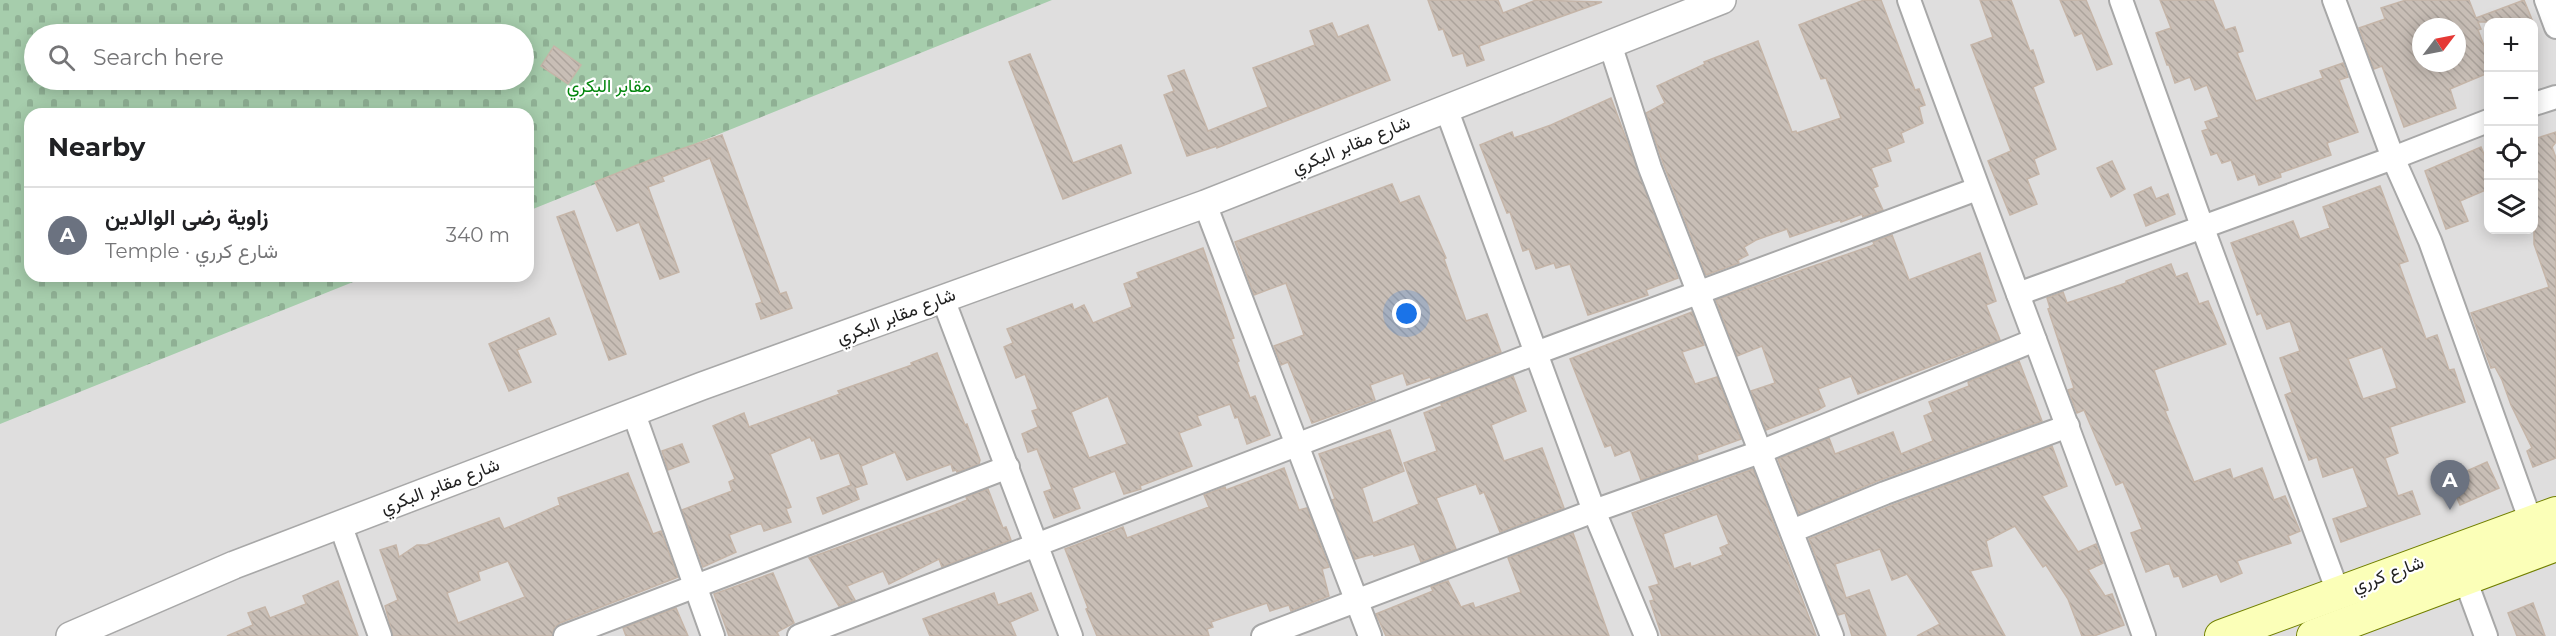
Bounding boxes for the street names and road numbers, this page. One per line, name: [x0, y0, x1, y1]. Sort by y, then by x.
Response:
street label: شارع مقابر البكري: [1289, 111, 1415, 182]
street label: شارع مقابر البكري: [833, 283, 960, 353]
street label: شارع مقابر البكري: [377, 453, 504, 523]
street label: شارع كرري: [2349, 551, 2428, 601]

